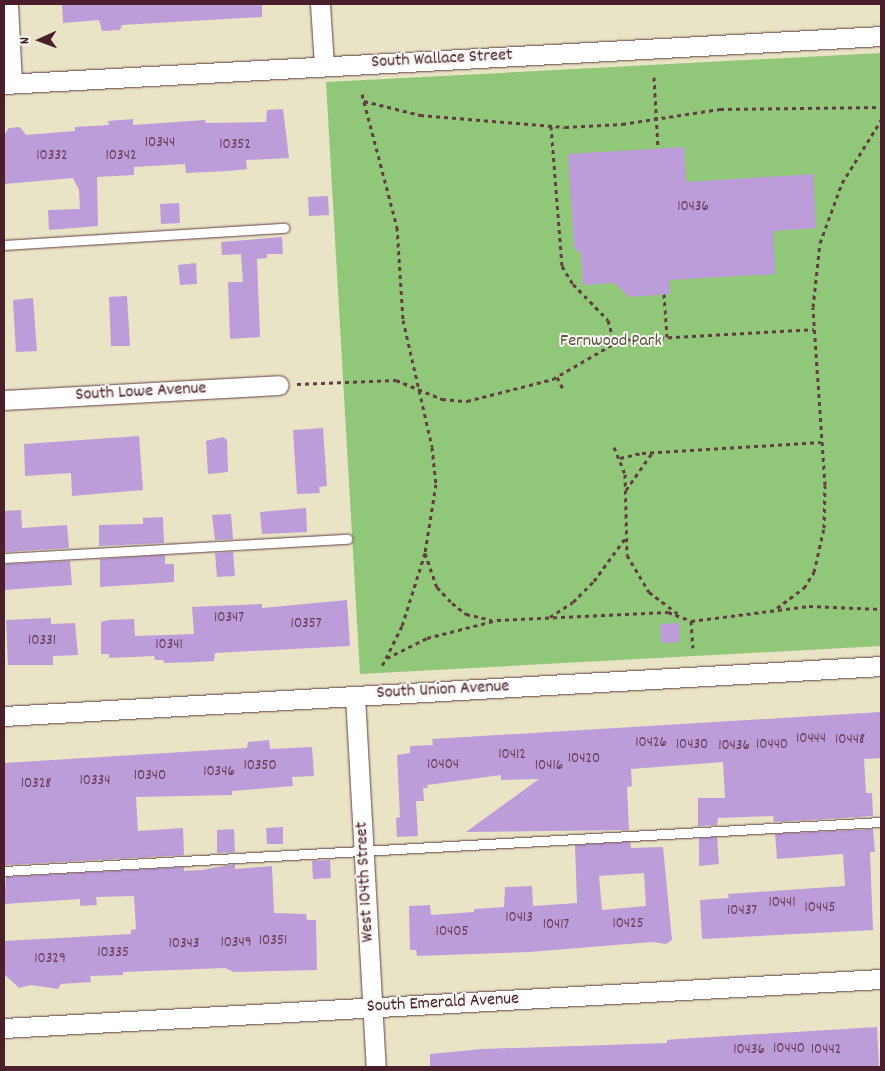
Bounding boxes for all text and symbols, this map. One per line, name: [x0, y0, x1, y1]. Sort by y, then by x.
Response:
north arrow: [15, 15, 65, 65]
text: N: [15, 37, 35, 44]
street label: South Wallace Street: [371, 46, 513, 74]
house number: 10344: [145, 135, 175, 153]
house number: 10352: [219, 137, 251, 155]
house number: 10332: [36, 148, 68, 166]
house number: 10342: [106, 148, 136, 166]
house number: 10436: [677, 199, 709, 217]
park label: Fernwood Park: [560, 331, 662, 353]
street label: South Lowe Avenue: [75, 379, 207, 407]
house number: 10347: [214, 610, 244, 628]
house number: 10357: [291, 616, 321, 634]
house number: 10331: [28, 633, 56, 651]
house number: 10341: [155, 637, 183, 655]
street label: South Union Avenue: [376, 677, 510, 705]
house number: 10444: [796, 731, 826, 749]
house number: 10448: [835, 732, 865, 750]
house number: 10426: [635, 735, 667, 753]
house number: 10430: [676, 737, 708, 755]
house number: 10440: [756, 737, 788, 755]
house number: 10436: [718, 738, 750, 756]
house number: 10412: [498, 747, 526, 765]
house number: 10420: [568, 751, 600, 769]
house number: 10404: [427, 757, 459, 775]
house number: 10350: [243, 758, 277, 776]
house number: 10416: [535, 758, 563, 776]
house number: 10346: [203, 764, 235, 782]
house number: 10340: [134, 768, 166, 786]
house number: 10334: [79, 773, 111, 791]
house number: 10328: [21, 776, 51, 794]
street label: West 104th Street: [352, 821, 380, 943]
house number: 10441: [768, 895, 796, 913]
house number: 10445: [805, 900, 835, 918]
house number: 10437: [727, 903, 757, 921]
house number: 10413: [505, 910, 533, 928]
house number: 10425: [612, 916, 644, 934]
house number: 10417: [543, 917, 569, 935]
house number: 10405: [436, 924, 468, 942]
house number: 10351: [259, 933, 287, 951]
house number: 10349: [220, 935, 252, 953]
house number: 10343: [168, 936, 200, 954]
house number: 10335: [97, 945, 129, 963]
house number: 10329: [34, 951, 66, 969]
street label: South Emerald Avenue: [366, 989, 520, 1019]
house number: 10440: [773, 1041, 805, 1059]
house number: 10436: [733, 1042, 765, 1060]
house number: 10442: [811, 1042, 841, 1060]

